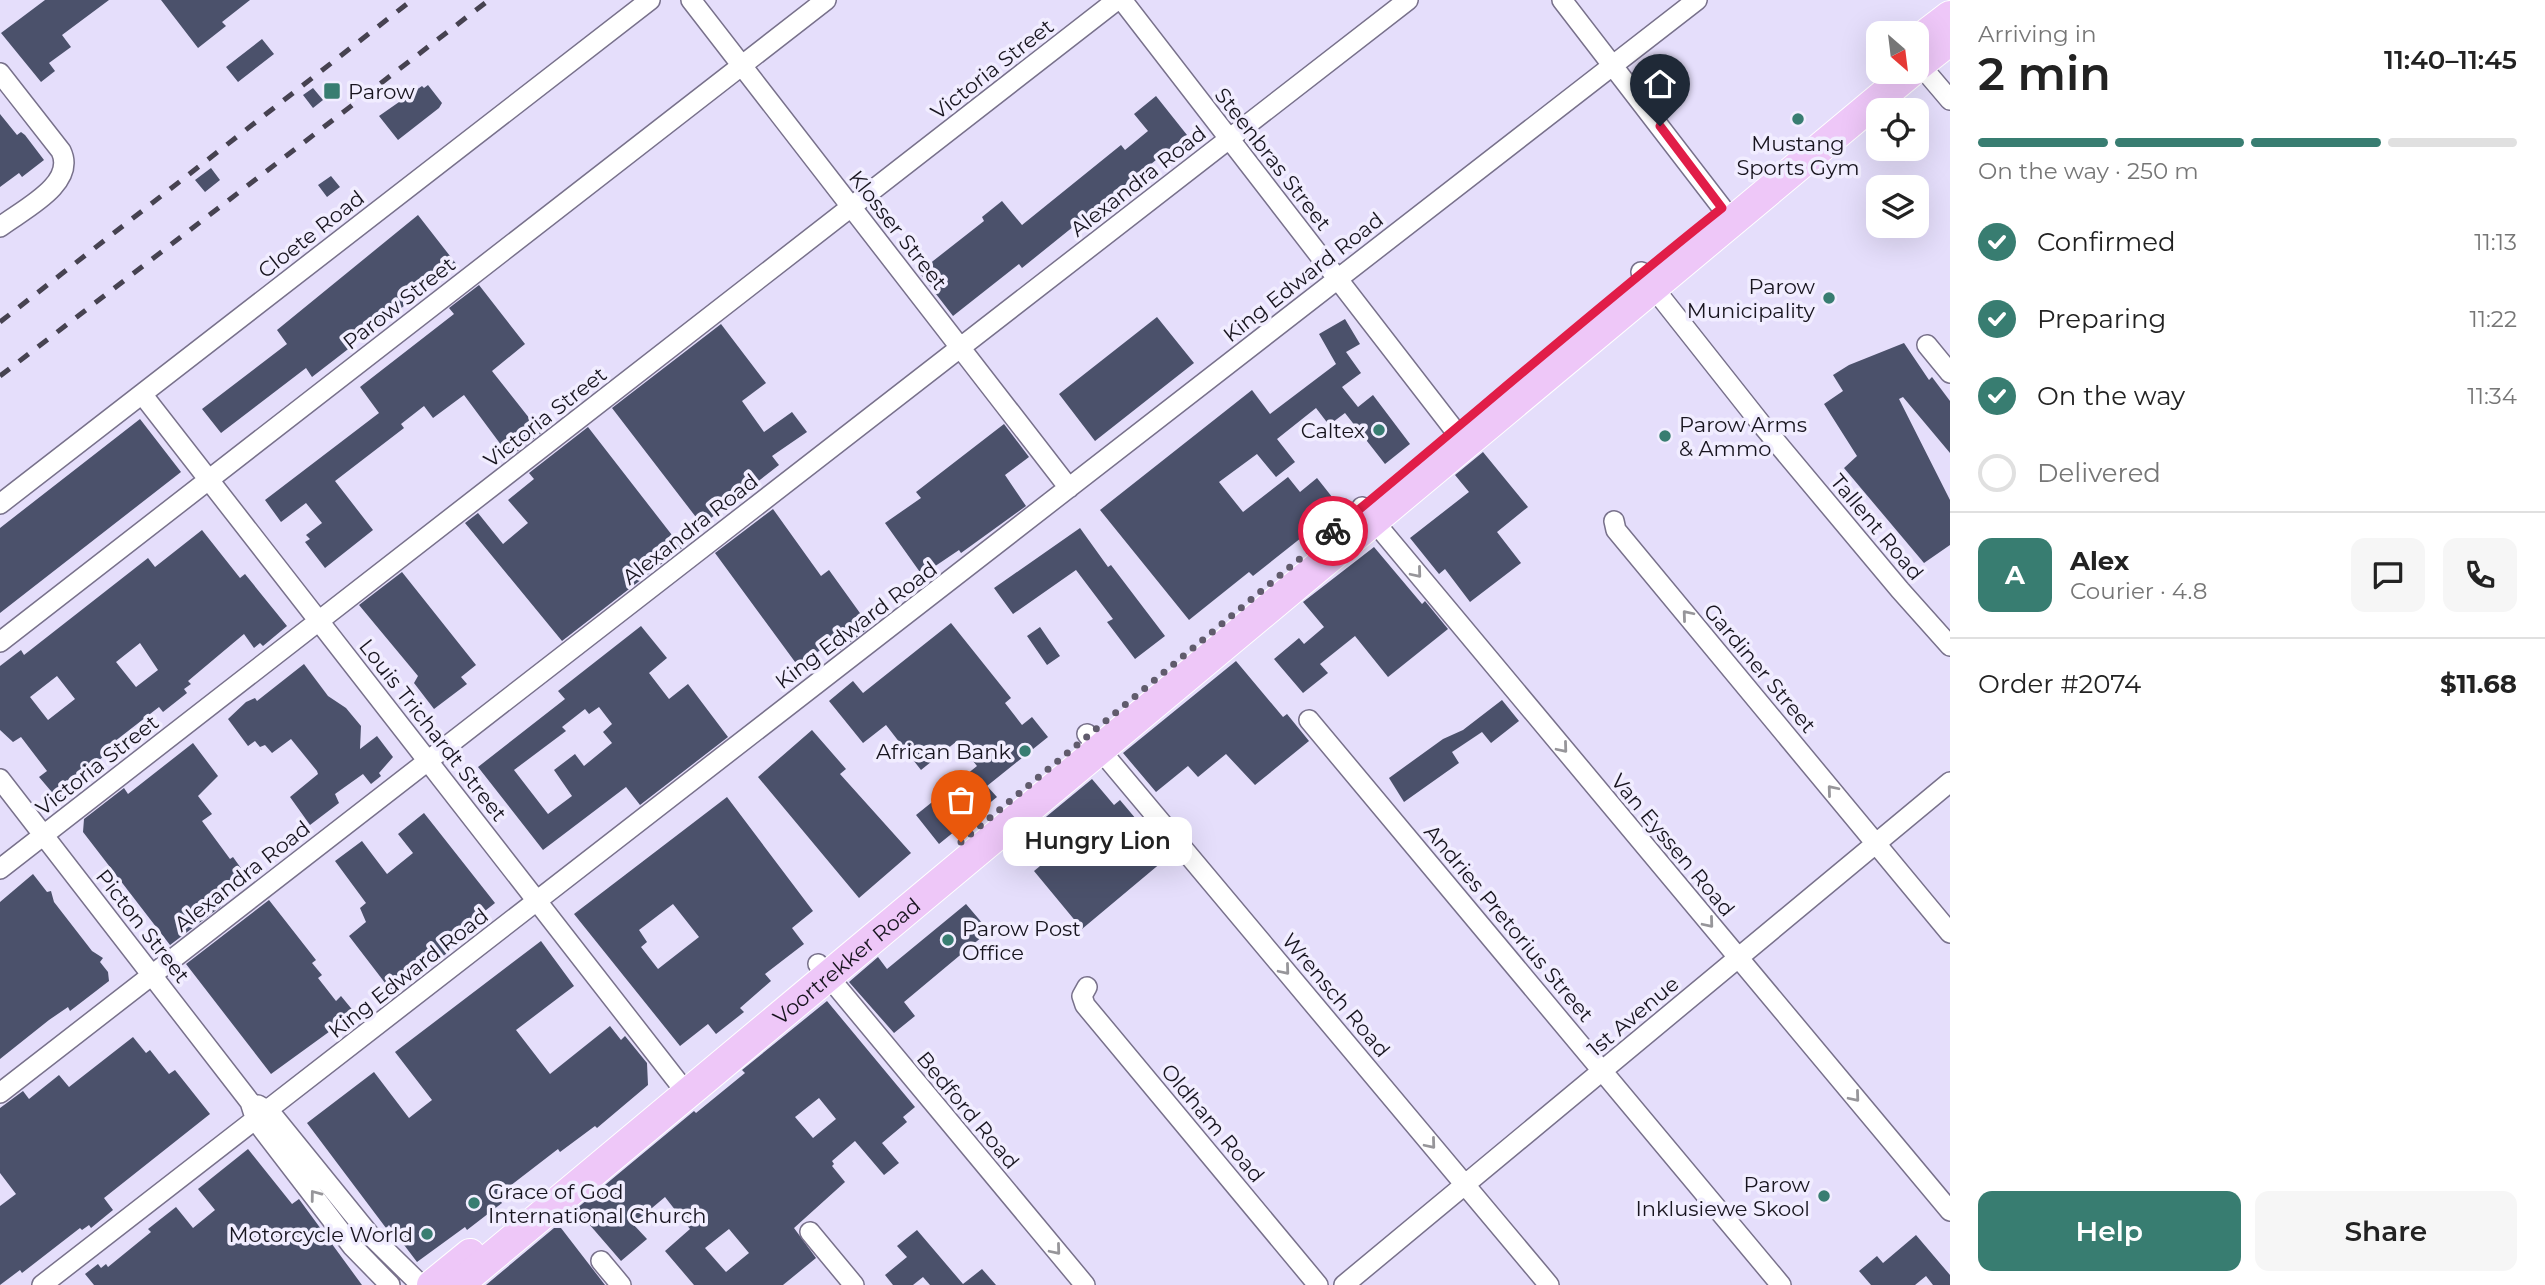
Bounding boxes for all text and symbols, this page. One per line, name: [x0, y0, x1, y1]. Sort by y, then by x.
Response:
street label: Victoria Street: [926, 13, 1058, 125]
text: Arriving in: [1978, 20, 2097, 48]
north arrow: [1866, 21, 1928, 84]
map controls: [1866, 21, 1929, 238]
text: 11:40–11:45: [2384, 44, 2517, 76]
text: 2 min: [1978, 45, 2111, 102]
pin: [1630, 54, 1690, 126]
icon: home: [1641, 65, 1679, 103]
place label: Parow: [348, 79, 415, 104]
marker: Parow: [322, 81, 342, 101]
street label: Steenbras Street: [1210, 83, 1336, 235]
button: locate: [1866, 98, 1929, 161]
marker: Mustang Sports Gym: [1790, 111, 1806, 127]
street label: Alexandra Road: [1065, 120, 1211, 242]
place label: Mustang Sports Gym: [1736, 131, 1860, 180]
text: On the way · 250 m: [1978, 157, 2199, 185]
street label: Klosser Street: [844, 165, 952, 295]
button: layers: [1866, 175, 1929, 238]
street label: Cloete Road: [253, 185, 369, 283]
street label: King Edward Road: [1218, 207, 1388, 347]
icon: check: [1978, 223, 2016, 261]
text: Confirmed: [2037, 226, 2176, 258]
text: 11:13: [2474, 228, 2517, 256]
street label: Parow Street: [338, 251, 460, 355]
place label: Parow Municipality: [1687, 274, 1816, 323]
marker: Parow Municipality: [1821, 290, 1837, 306]
icon: check: [1978, 300, 2016, 338]
text: Preparing: [2037, 303, 2166, 335]
text: 11:22: [2469, 305, 2517, 333]
street label: Victoria Street: [479, 361, 611, 473]
icon: check: [1978, 377, 2016, 415]
text: On the way: [2037, 380, 2185, 412]
text: 11:34: [2467, 382, 2517, 410]
place label: Parow Arms & Ammo: [1679, 412, 1807, 461]
place label: Caltex: [1301, 418, 1365, 443]
marker: Caltex: [1371, 422, 1387, 438]
marker: Parow Arms & Ammo: [1657, 428, 1673, 444]
text: Delivered: [2037, 457, 2161, 489]
street label: Alexandra Road: [617, 468, 763, 590]
street label: Tallent Road: [1825, 469, 1929, 585]
courier: [1298, 496, 1368, 566]
icon: bike: [1314, 512, 1352, 550]
button: chat: [2351, 538, 2425, 612]
button: phone: [2443, 538, 2517, 612]
text: Alex: [2070, 545, 2129, 577]
street label: King Edward Road: [770, 556, 942, 694]
text: A: [2005, 559, 2025, 591]
one-way arrow: [1409, 565, 1421, 578]
text: Courier · 4.8: [2070, 577, 2207, 605]
street label: Gardiner Street: [1699, 598, 1821, 738]
one-way arrow: [1683, 611, 1695, 624]
street label: Louis Trichardt Street: [354, 634, 512, 826]
text: Order #2074: [1978, 668, 2141, 700]
text: $11.68: [2440, 668, 2517, 700]
street label: Victoria Street: [31, 709, 163, 821]
place label: African Bank: [876, 739, 1011, 764]
one-way arrow: [1555, 739, 1567, 752]
marker: African Bank: [1017, 743, 1033, 759]
street label: Van Eyssen Road: [1606, 769, 1740, 921]
pin: [931, 770, 991, 842]
icon: bag: [942, 781, 980, 819]
one-way arrow: [1828, 785, 1841, 798]
street label: Alexandra Road: [169, 815, 315, 937]
callout: Hungry Lion: [1003, 818, 1192, 866]
street label: Andries Pretorius Street: [1419, 819, 1599, 1027]
text: Hungry Lion: [1024, 827, 1171, 855]
street label: Picton Street: [91, 864, 195, 988]
street label: Voortrekker Road: [768, 892, 925, 1029]
street label: King Edward Road: [323, 903, 493, 1043]
one-way arrow: [1701, 914, 1713, 927]
place label: Parow Post Office: [962, 916, 1081, 965]
street label: Wrensch Road: [1277, 928, 1395, 1062]
marker: Parow Post Office: [940, 932, 956, 948]
one-way arrow: [1277, 961, 1289, 974]
street label: 1st Avenue: [1582, 971, 1684, 1061]
street label: Bedford Road: [912, 1046, 1024, 1174]
street label: Oldham Road: [1156, 1059, 1270, 1187]
one-way arrow: [1847, 1089, 1859, 1102]
one-way arrow: [1423, 1136, 1435, 1149]
place label: Parow Inklusiewe Skool: [1635, 1172, 1811, 1221]
place label: Grace of God International Church: [488, 1179, 706, 1228]
marker: Parow Inklusiewe Skool: [1816, 1188, 1832, 1204]
one-way arrow: [310, 1191, 323, 1203]
button: Help: [1978, 1191, 2241, 1271]
button: Share: [2255, 1191, 2517, 1271]
marker: Grace of God International Church: [466, 1195, 482, 1211]
place label: Motorcycle World: [229, 1222, 413, 1247]
marker: Motorcycle World: [419, 1226, 435, 1242]
one-way arrow: [1048, 1242, 1060, 1255]

